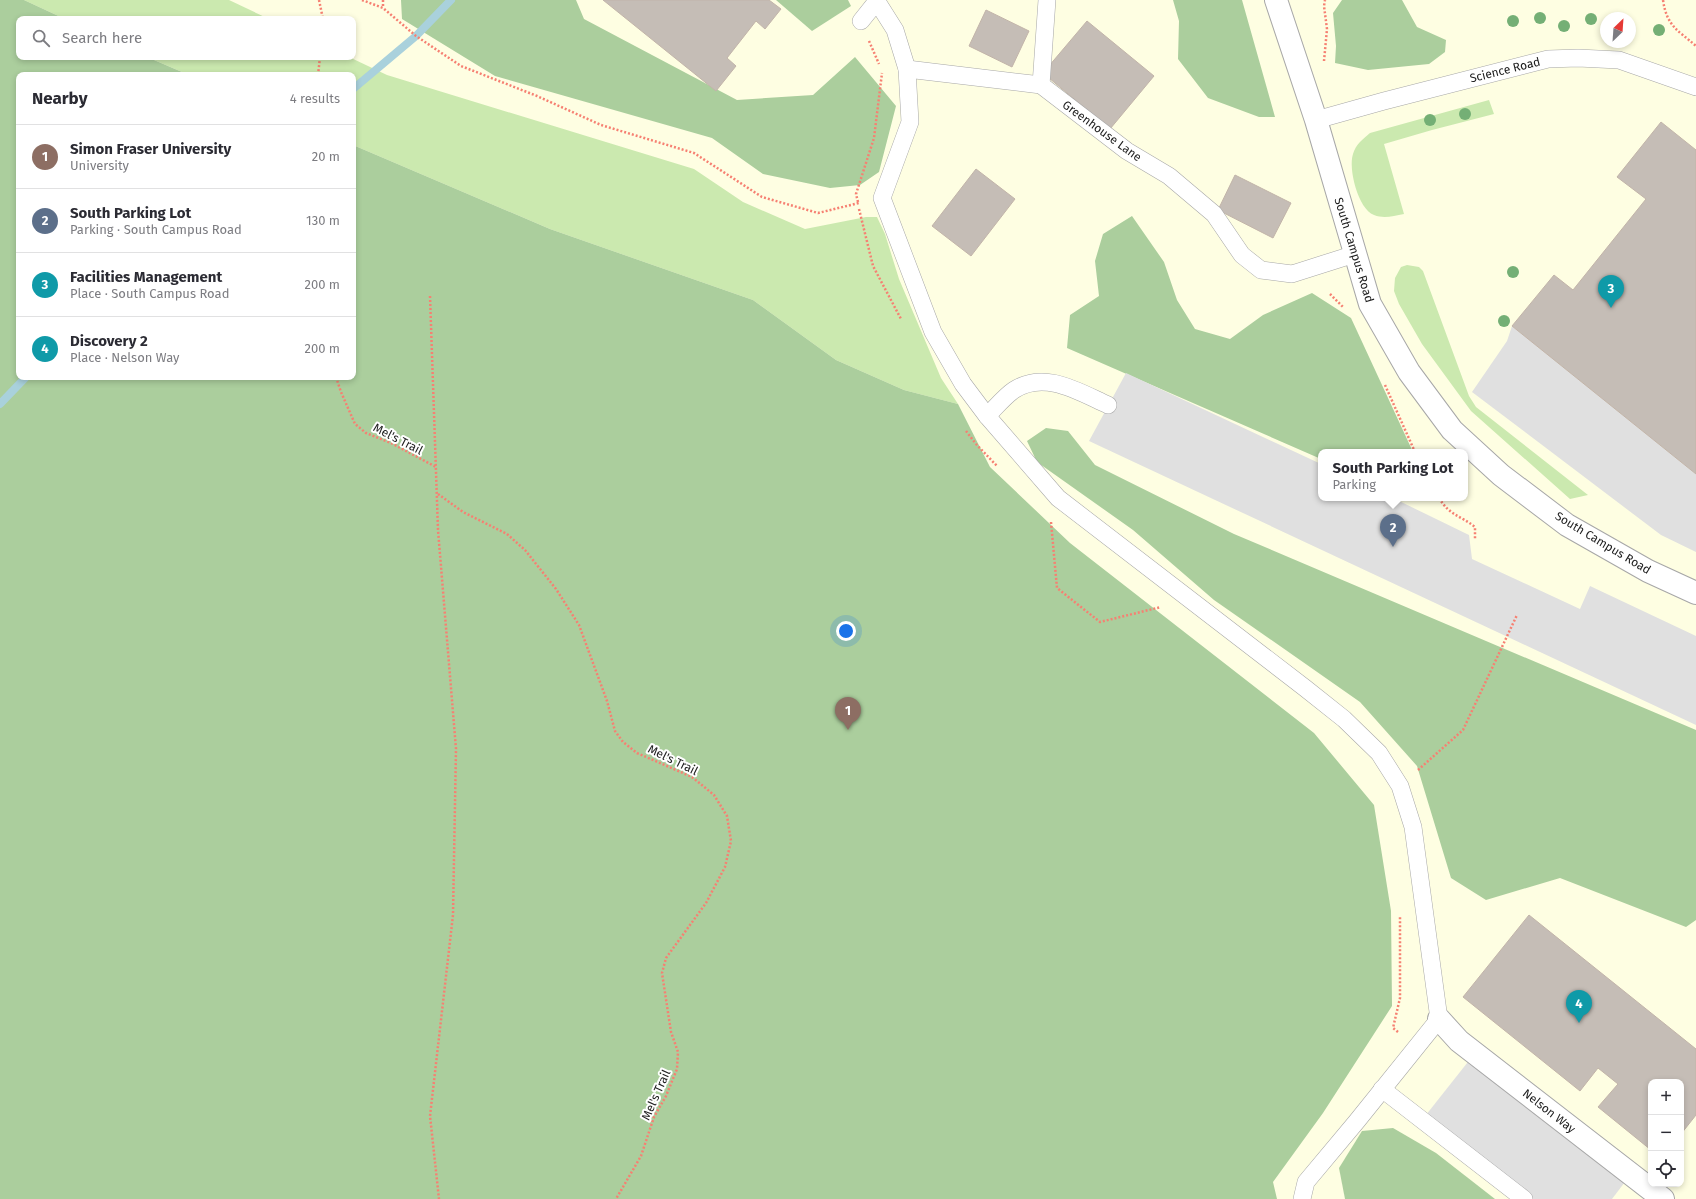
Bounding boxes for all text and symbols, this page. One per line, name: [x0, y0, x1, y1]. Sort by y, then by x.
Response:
north arrow: [1600, 12, 1636, 48]
search box: [16, 16, 356, 60]
icon: search: [30, 27, 52, 49]
text: Search here: [62, 29, 142, 47]
street label: Science Road: [1468, 54, 1542, 86]
text: Nearby: [32, 88, 87, 109]
text: 4 results: [290, 91, 340, 106]
street label: Greenhouse Lane: [1060, 98, 1144, 164]
text: Simon Fraser University: [70, 140, 231, 158]
text: 1: [42, 149, 48, 164]
text: 20 m: [312, 149, 340, 164]
text: University: [70, 158, 129, 173]
street label: South Campus Road: [1331, 196, 1377, 304]
text: South Parking Lot: [70, 204, 191, 222]
text: 2: [42, 213, 48, 228]
text: 130 m: [306, 213, 340, 228]
text: Parking · South Campus Road: [70, 222, 242, 237]
text: Facilities Management: [70, 268, 222, 286]
pin: 3: [1598, 275, 1624, 308]
text: 3: [42, 277, 48, 292]
text: 200 m: [304, 277, 340, 292]
text: Place · South Campus Road: [70, 286, 229, 301]
text: Discovery 2: [70, 332, 148, 350]
text: 4: [41, 341, 49, 356]
text: 200 m: [304, 341, 340, 356]
text: Place · Nelson Way: [70, 350, 179, 365]
street label: Mel's Trail: [371, 421, 426, 458]
popup: [1318, 449, 1468, 501]
text: South Parking Lot: [1332, 459, 1454, 477]
text: Parking: [1332, 477, 1376, 492]
street label: South Campus Road: [1553, 509, 1653, 577]
pin: 2: [1380, 514, 1406, 547]
your location: [836, 621, 856, 641]
pin: 1: [835, 697, 861, 730]
street label: Mel's Trail: [646, 742, 701, 778]
pin: 4: [1566, 990, 1592, 1023]
street label: Mel's Trail: [639, 1067, 674, 1123]
map controls: [1648, 1079, 1684, 1187]
button: +: [1648, 1079, 1684, 1115]
street label: Nelson Way: [1520, 1086, 1578, 1136]
button: −: [1648, 1115, 1684, 1151]
button: locate: [1648, 1151, 1684, 1187]

